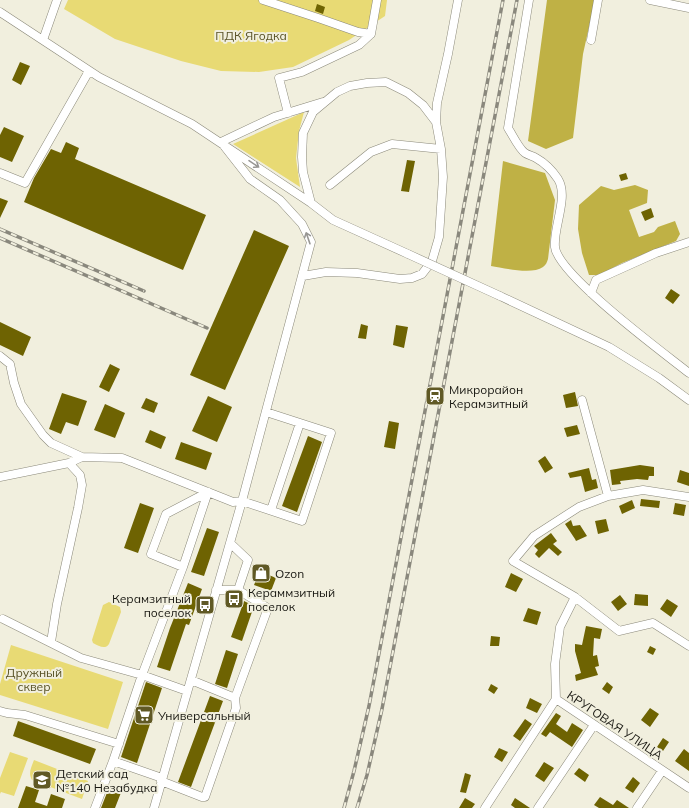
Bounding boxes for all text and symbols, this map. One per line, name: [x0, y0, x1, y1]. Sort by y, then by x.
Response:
park label: ПДК Ягодка: [215, 28, 287, 43]
one-way arrow: [248, 160, 259, 168]
one-way arrow: [304, 231, 311, 244]
place label: Микрорайон Керамзитный: [449, 382, 528, 411]
station icon: Микрорайон Керамзитный: [424, 385, 446, 407]
shop icon: Ozon: [250, 562, 272, 584]
place label: Ozon: [275, 566, 304, 581]
place label: Кераммзитный поселок: [248, 585, 335, 614]
bus stop icon: Кераммзитный поселок: [223, 588, 245, 610]
place label: Керамзитный поселок: [112, 591, 192, 620]
bus stop icon: Керамзитный поселок: [194, 594, 216, 616]
park label: Дружный сквер: [6, 665, 62, 694]
street label: КРУГОВАЯ УЛИЦА: [564, 687, 666, 763]
supermarket icon: Универсальный: [133, 704, 155, 726]
place label: Универсальный: [157, 708, 251, 723]
place label: Детский сад №140 Незабудка: [56, 766, 157, 795]
school or university icon: Детский сад №140 Незабудка: [31, 769, 53, 791]

